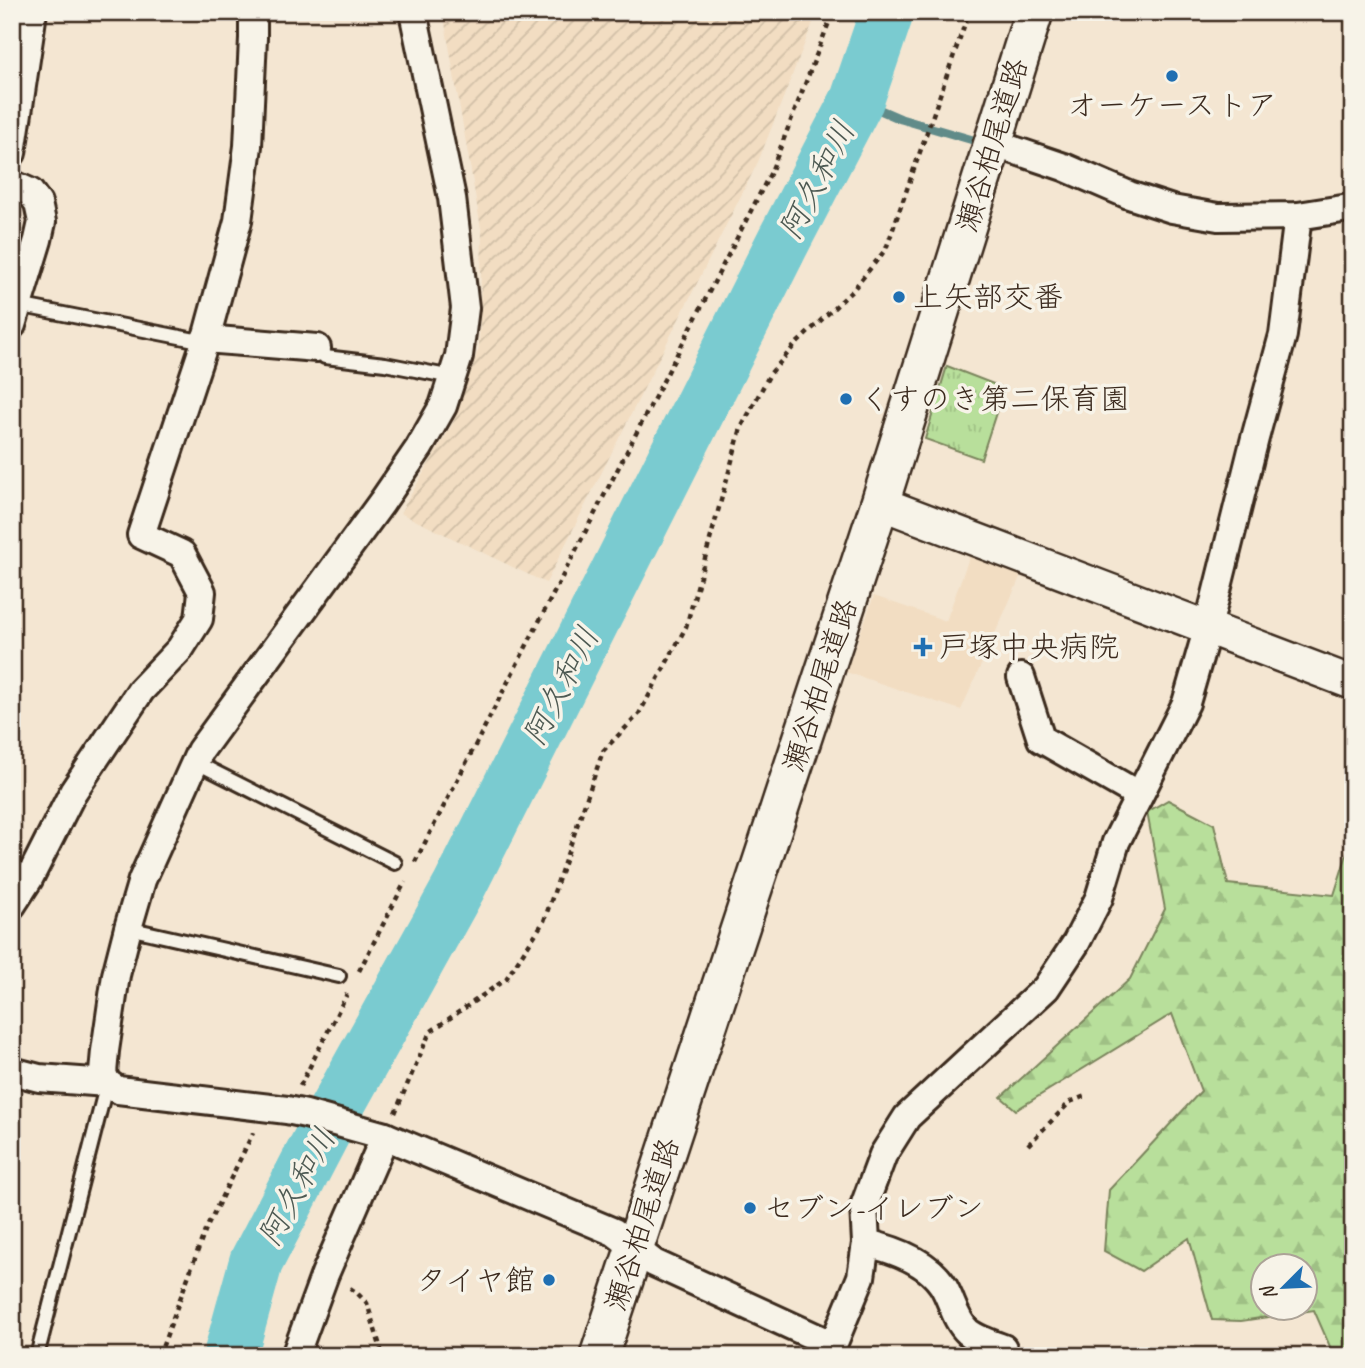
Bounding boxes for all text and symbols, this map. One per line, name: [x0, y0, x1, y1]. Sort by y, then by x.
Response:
street label: 瀬谷柏尾道路: [948, 53, 1036, 237]
marker: オーケーストア: [1164, 68, 1180, 84]
place label: オーケーストア: [1067, 86, 1277, 124]
water label: 阿久和川: [770, 114, 864, 246]
place label: 上矢部交番: [913, 278, 1063, 316]
marker: 上矢部交番: [891, 289, 907, 305]
place label: くすのき第二保育園: [860, 380, 1130, 418]
marker: くすのき第二保育園: [838, 391, 854, 407]
street label: 瀬谷柏尾道路: [774, 594, 866, 776]
water label: 阿久和川: [514, 620, 608, 752]
place label: 戸塚中央病院: [939, 628, 1119, 666]
marker: 戸塚中央病院: [913, 637, 933, 657]
water label: 阿久和川: [249, 1121, 345, 1253]
street label: 瀬谷柏尾道路: [596, 1133, 688, 1315]
place label: セブン-イレブン: [764, 1189, 984, 1227]
marker: セブン-イレブン: [742, 1200, 758, 1216]
north arrow: [1250, 1252, 1320, 1322]
place label: タイヤ館: [416, 1261, 535, 1299]
marker: タイヤ館: [541, 1272, 557, 1288]
text: N: [1255, 1280, 1283, 1304]

